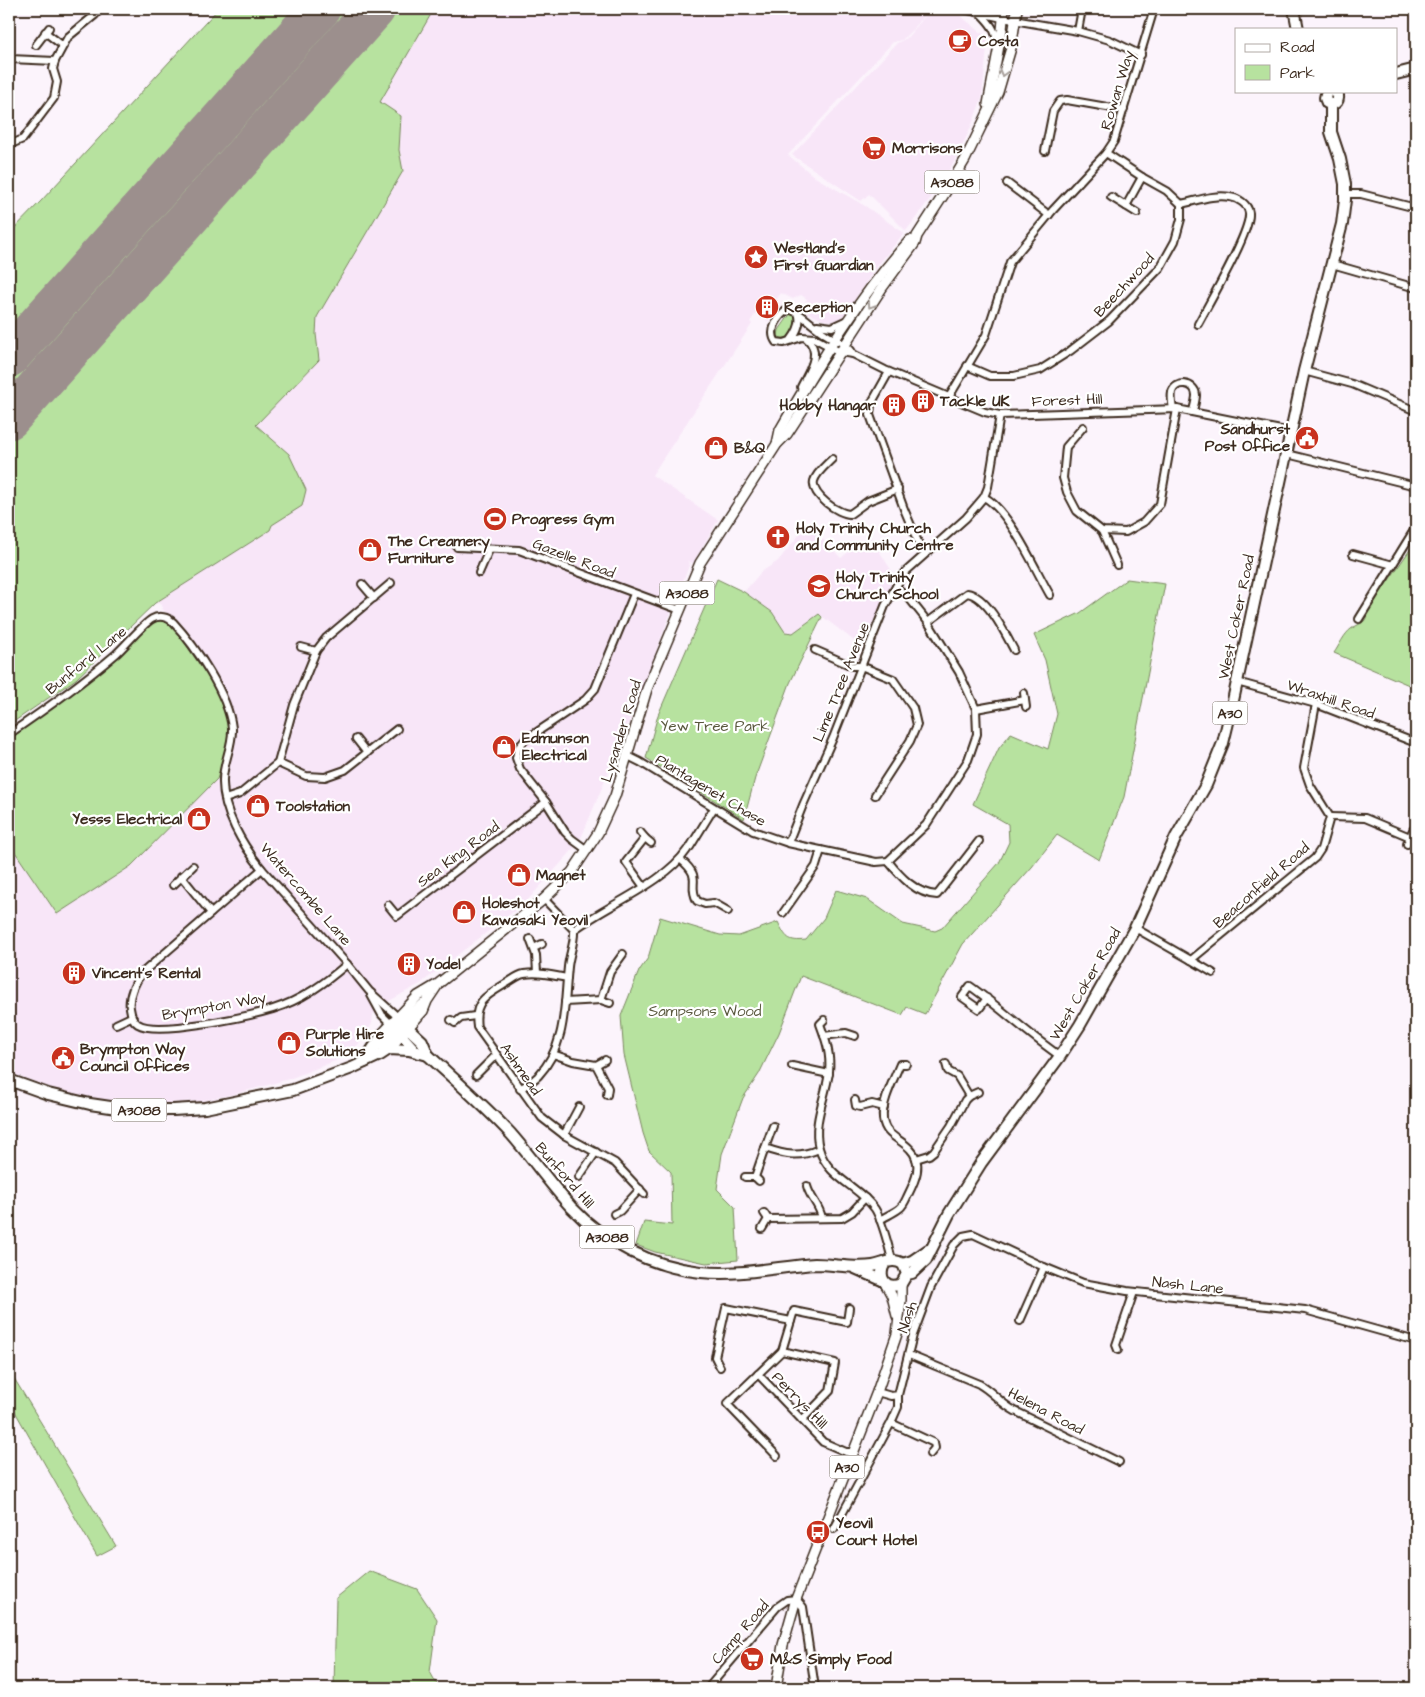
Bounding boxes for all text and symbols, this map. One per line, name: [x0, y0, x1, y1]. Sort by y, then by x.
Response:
cafe icon: Costa: [947, 28, 973, 54]
legend: [1235, 28, 1398, 92]
place label: Costa: [978, 31, 1019, 52]
text: Road: [1280, 37, 1315, 58]
street label: Rowan Way: [1095, 48, 1141, 133]
text: Park: [1280, 63, 1315, 84]
one-way arrow: [999, 69, 1009, 77]
supermarket icon: Morrisons: [861, 135, 887, 161]
place label: Morrisons: [892, 138, 963, 159]
road number: A3088: [924, 170, 980, 193]
place label: Westland's First Guardian: [773, 238, 874, 276]
place icon: Westland's First Guardian: [743, 244, 769, 270]
street label: Beechwood: [1089, 249, 1160, 322]
building icon: Reception: [754, 294, 780, 320]
place label: Reception: [784, 297, 854, 318]
one-way arrow: [868, 300, 877, 309]
building icon: Tackle UK: [910, 388, 936, 414]
street label: Forest Hill: [1031, 389, 1103, 412]
place label: Tackle UK: [939, 391, 1011, 412]
building icon: Hobby Hangar: [881, 392, 907, 418]
place label: Hobby Hangar: [780, 395, 877, 418]
place label: Sandhurst Post Office: [1205, 419, 1291, 457]
public building icon: Sandhurst Post Office: [1294, 425, 1320, 451]
shop icon: B&Q: [703, 435, 729, 461]
place label: B&Q: [734, 438, 766, 459]
sports icon: Progress Gym: [482, 506, 508, 532]
place label: Progress Gym: [512, 509, 614, 532]
place label: Holy Trinity Church and Community Centre: [795, 518, 954, 557]
church icon: Holy Trinity Church and Community Centre: [765, 524, 791, 550]
place label: The Creamery Furniture: [387, 531, 491, 569]
street label: Gazelle Road: [530, 533, 618, 584]
shop icon: The Creamery Furniture: [357, 537, 383, 563]
street label: West Coker Road: [1213, 553, 1260, 681]
place label: Holy Trinity Church School: [836, 567, 939, 605]
school or university icon: Holy Trinity Church School: [806, 573, 832, 599]
road number: A3088: [660, 582, 714, 604]
street label: Lime Tree Avenue: [808, 619, 875, 745]
street label: Bunford Lane: [41, 621, 131, 700]
street label: Wraxhill Road: [1284, 675, 1378, 724]
street label: Lysander Road: [596, 677, 648, 785]
road number: A30: [1212, 701, 1248, 724]
park label: Yew Tree Park: [661, 716, 769, 737]
place label: Edmunson Electrical: [522, 728, 589, 766]
shop icon: Edmunson Electrical: [491, 734, 517, 760]
street label: Plantagenet Chase: [651, 749, 770, 833]
shop icon: Toolstation: [245, 793, 271, 819]
place label: Toolstation: [275, 796, 351, 817]
shop icon: Yesss Electrical: [186, 806, 212, 832]
place label: Yesss Electrical: [72, 809, 183, 830]
street label: Sea King Road: [413, 816, 505, 893]
street label: Beaconfield Road: [1209, 837, 1314, 933]
street label: Watercombe Lane: [255, 838, 356, 950]
shop icon: Magnet: [506, 862, 532, 888]
place label: Magnet: [536, 865, 586, 888]
place label: Holeshot Kawasaki Yeovil: [482, 893, 589, 931]
shop icon: Holeshot Kawasaki Yeovil: [451, 899, 477, 925]
street label: West Coker Road: [1045, 924, 1126, 1044]
building icon: Yodel: [396, 951, 422, 977]
place label: Yodel: [426, 954, 461, 975]
building icon: Vincent's Rental: [61, 960, 87, 986]
place label: Vincent's Rental: [91, 963, 201, 984]
street label: Brympton Way: [160, 987, 268, 1027]
park label: Sampsons Wood: [649, 1001, 762, 1022]
place label: Purple Hire Solutions: [305, 1024, 384, 1062]
shop icon: Purple Hire Solutions: [276, 1030, 302, 1056]
place label: Brympton Way Council Offices: [80, 1039, 190, 1077]
street label: Ashmead: [495, 1039, 546, 1100]
public building icon: Brympton Way Council Offices: [50, 1045, 76, 1071]
road number: A3088: [112, 1098, 166, 1122]
street label: Bunford Hill: [530, 1138, 599, 1213]
road number: A3088: [580, 1226, 634, 1248]
street label: Nash Lane: [1151, 1271, 1225, 1300]
street label: Nash: [893, 1298, 923, 1336]
street label: Perrys Hill: [766, 1367, 832, 1434]
street label: Helena Road: [1004, 1383, 1088, 1440]
road number: A30: [830, 1455, 864, 1478]
place label: Yeovil Court Hotel: [836, 1513, 918, 1551]
bus stop icon: Yeovil Court Hotel: [805, 1519, 831, 1545]
street label: Camp Road: [707, 1596, 774, 1669]
supermarket icon: M&S Simply Food: [739, 1646, 765, 1672]
place label: M&S Simply Food: [770, 1649, 892, 1671]

